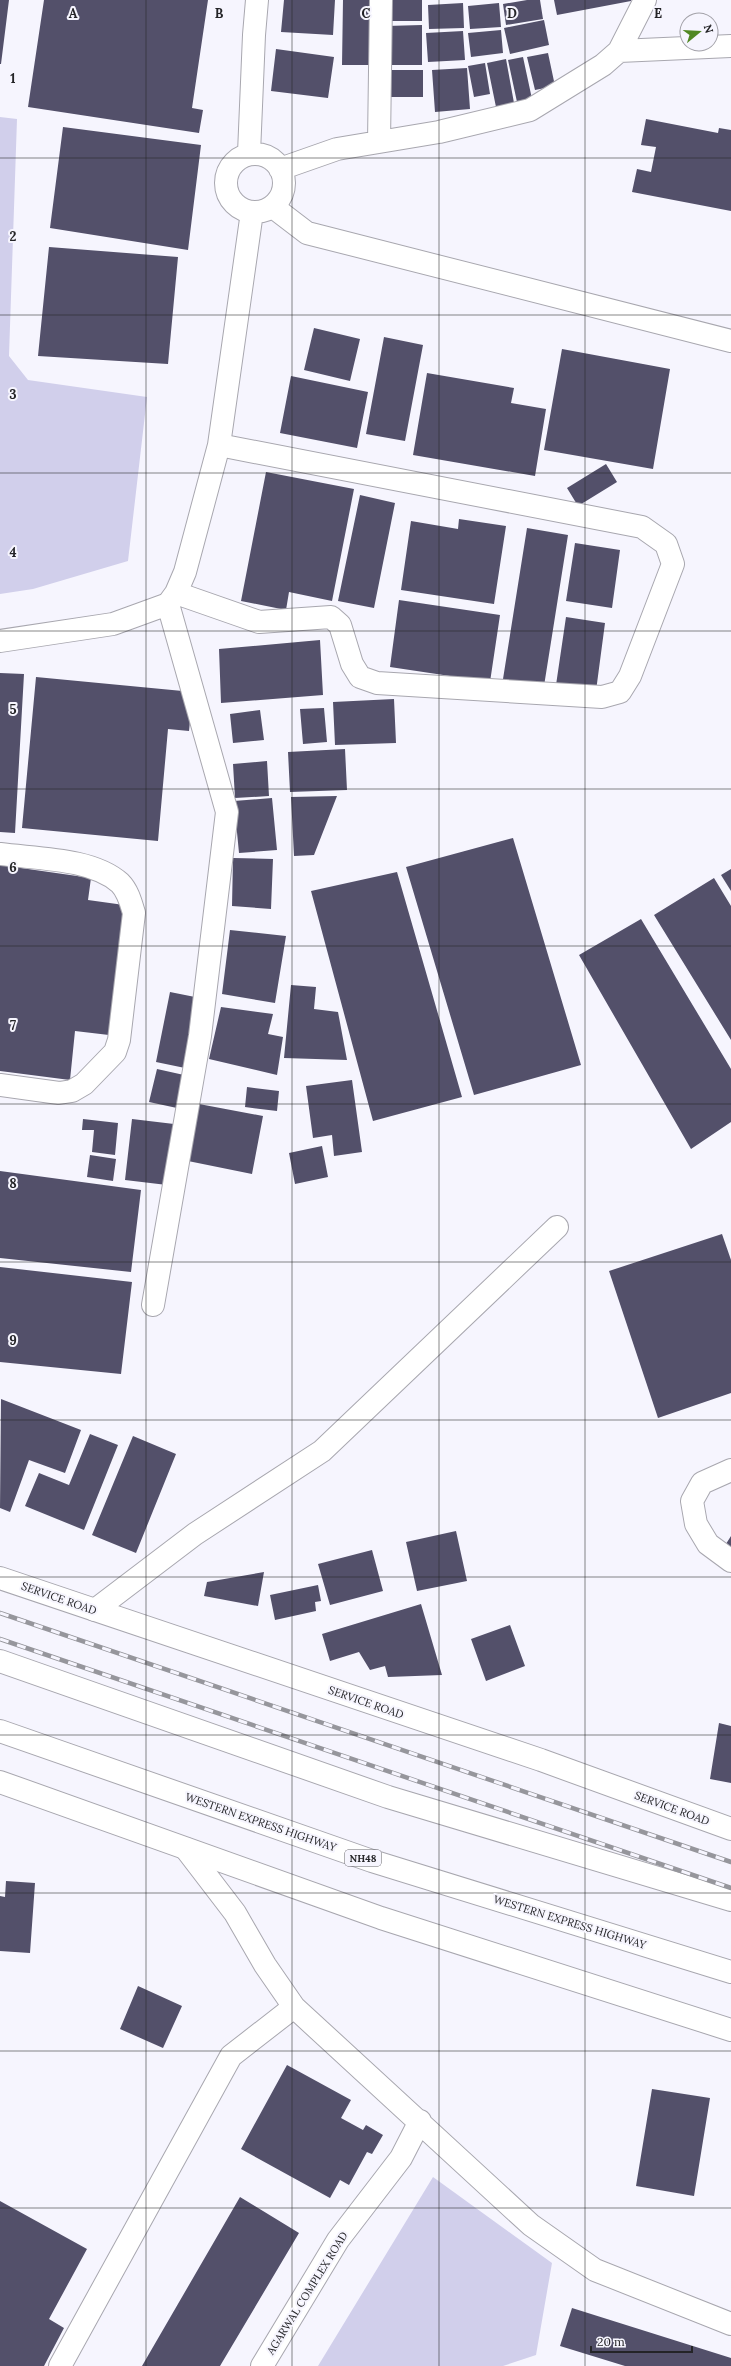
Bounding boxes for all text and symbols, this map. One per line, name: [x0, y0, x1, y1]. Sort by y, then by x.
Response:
text: A: [69, 5, 78, 22]
text: B: [215, 5, 224, 22]
text: C: [362, 5, 371, 22]
text: D: [507, 5, 517, 22]
text: E: [654, 5, 662, 22]
north arrow: [679, 12, 719, 52]
text: N: [701, 23, 717, 36]
text: 1: [10, 70, 16, 87]
text: 2: [10, 228, 17, 245]
text: 3: [9, 386, 17, 403]
text: 4: [9, 544, 17, 561]
text: 5: [9, 701, 17, 718]
text: 6: [9, 859, 17, 876]
text: 7: [10, 1017, 16, 1034]
text: 8: [9, 1175, 17, 1192]
text: 9: [9, 1332, 17, 1349]
street label: SERVICE ROAD: [20, 1579, 98, 1617]
street label: SERVICE ROAD: [327, 1683, 405, 1721]
street label: SERVICE ROAD: [633, 1788, 711, 1828]
street label: WESTERN EXPRESS HIGHWAY: [184, 1790, 339, 1855]
road number: NH48: [345, 1850, 381, 1866]
street label: WESTERN EXPRESS HIGHWAY: [492, 1892, 649, 1952]
street label: AGARWAL COMPLEX ROAD: [263, 2229, 351, 2358]
scale bar: [591, 2328, 692, 2354]
text: 20 m: [597, 2334, 625, 2349]

